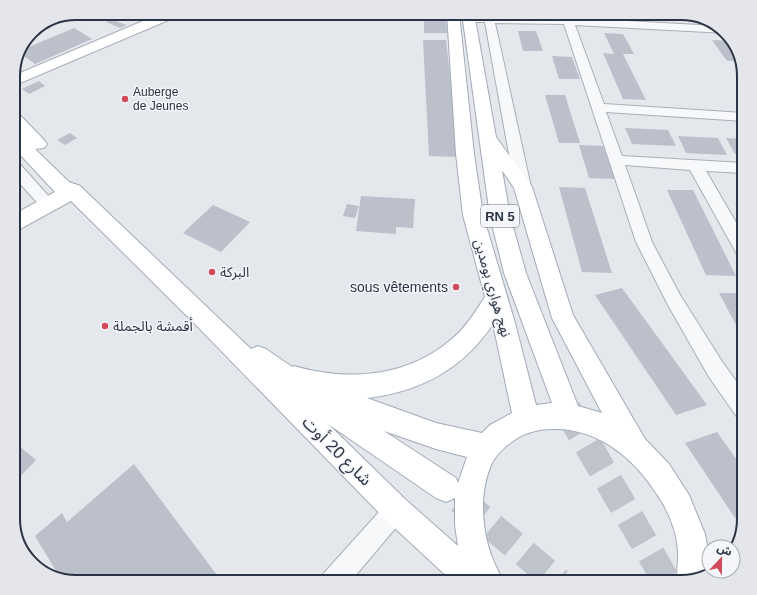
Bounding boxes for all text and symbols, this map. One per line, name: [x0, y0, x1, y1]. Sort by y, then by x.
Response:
place label: Auberge de Jeunes: [133, 85, 188, 113]
marker: Auberge de Jeunes: [120, 94, 130, 104]
road number: RN 5: [481, 205, 519, 227]
street label: نهج هواري بومدين: [468, 237, 515, 340]
place label: البركة: [220, 264, 249, 281]
marker: البركة: [207, 267, 217, 277]
place label: sous vêtements: [350, 279, 448, 295]
marker: sous vêtements: [451, 282, 461, 292]
place label: أقمشة بالجملة: [113, 317, 193, 334]
marker: أقمشة بالجملة: [100, 321, 110, 331]
street label: شارع 20 أوت: [296, 412, 376, 492]
north arrow: [701, 539, 741, 579]
text: ش: [715, 541, 734, 559]

